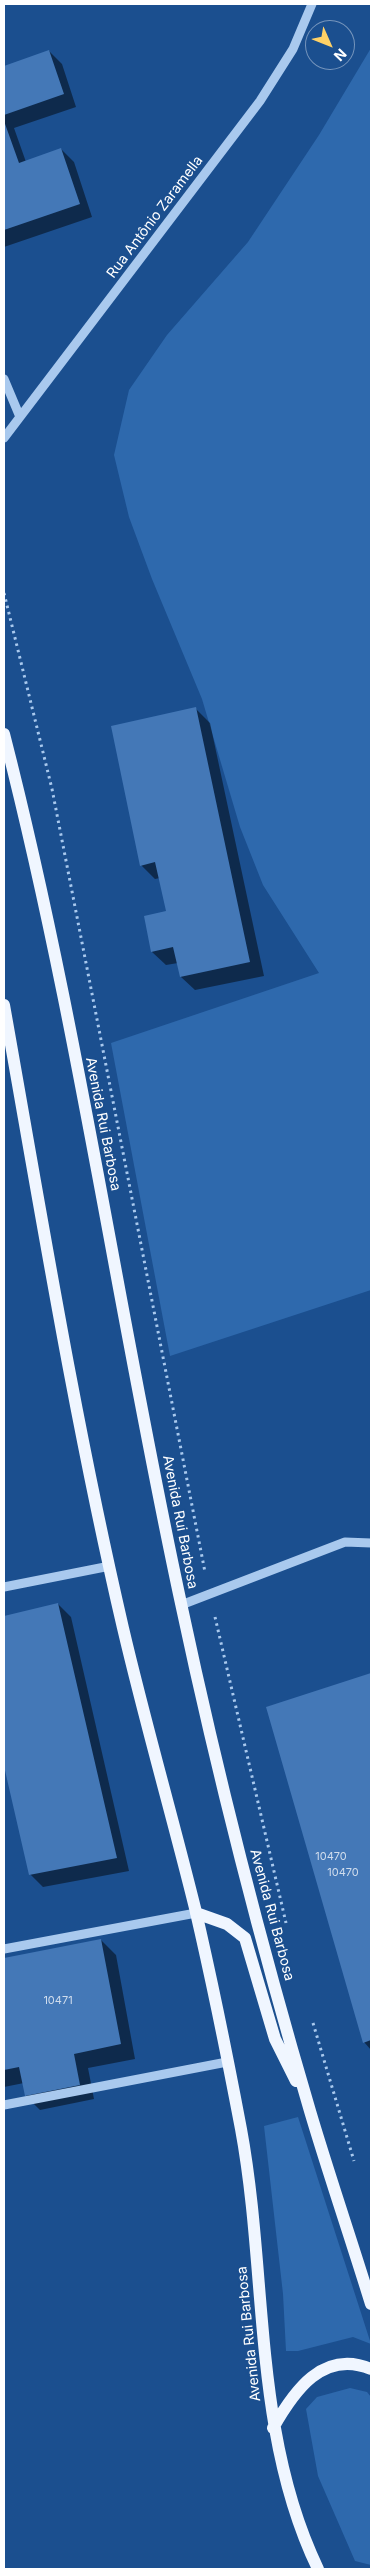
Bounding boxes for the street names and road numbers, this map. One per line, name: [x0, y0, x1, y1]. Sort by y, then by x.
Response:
street label: Rua Antônio Zaramella: [104, 153, 206, 281]
street label: Avenida Rui Barbosa: [82, 1056, 124, 1192]
street label: Avenida Rui Barbosa: [159, 1454, 201, 1590]
street label: Avenida Rui Barbosa: [246, 1847, 298, 1983]
street label: Avenida Rui Barbosa: [234, 2266, 264, 2402]

